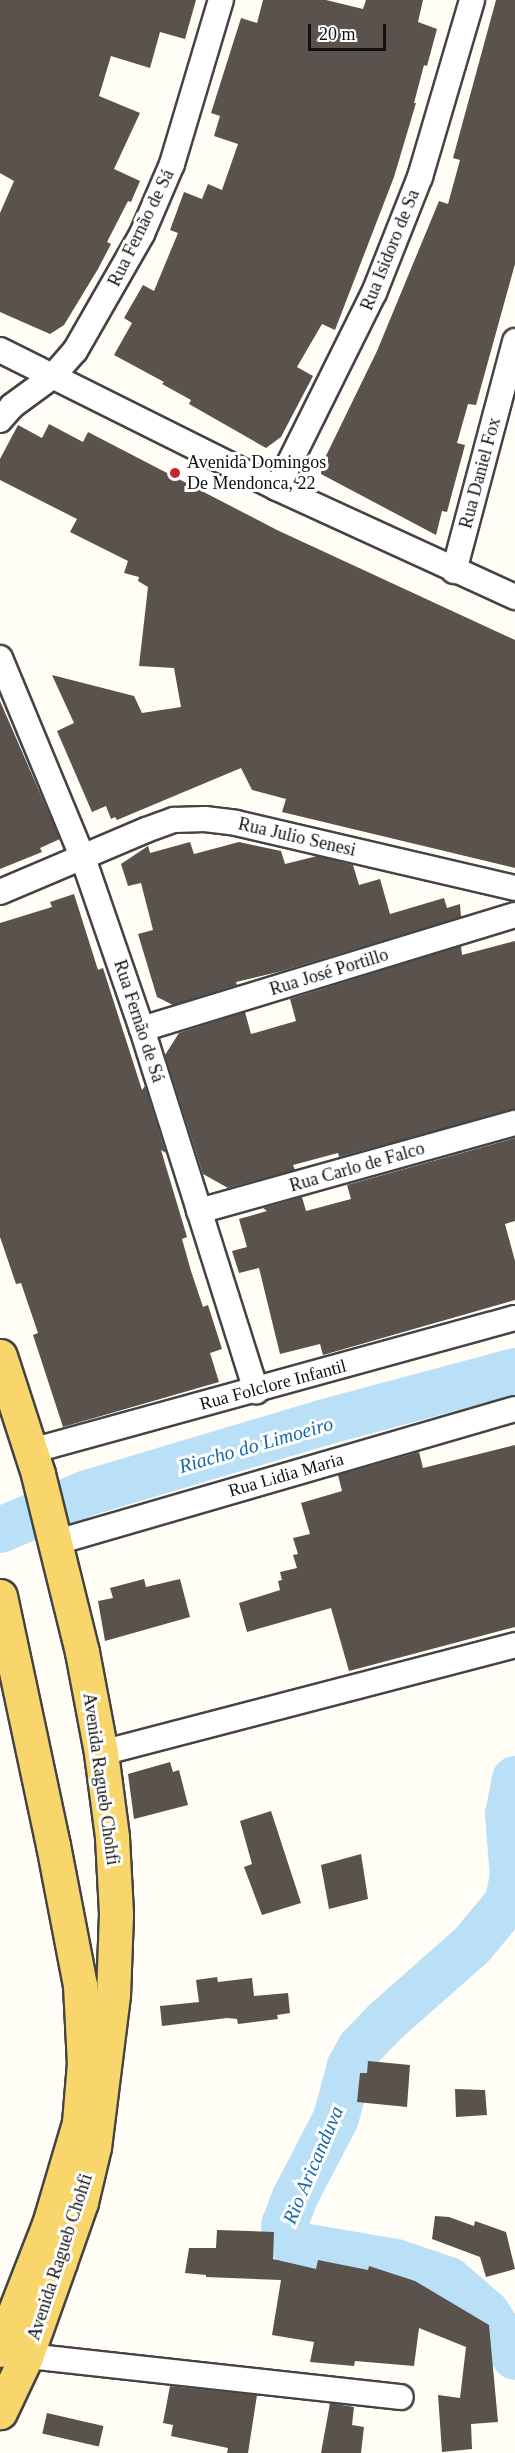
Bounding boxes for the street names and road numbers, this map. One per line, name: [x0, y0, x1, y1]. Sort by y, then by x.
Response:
street label: Rua Fernão de Sá: [103, 166, 179, 290]
street label: Rua Isidoro de Sa: [356, 186, 424, 314]
street label: Rua Daniel Fox: [455, 415, 505, 531]
street label: Rua Julio Senesi: [236, 813, 358, 861]
street label: Rua José Portillo: [267, 944, 391, 1000]
street label: Rua Fernão de Sá: [109, 957, 169, 1085]
street label: Rua Carlo de Falco: [287, 1137, 427, 1197]
street label: Rua Folclore Infantil: [197, 1355, 349, 1415]
street label: Rua Lidia Maria: [226, 1448, 346, 1502]
street label: Avenida Ragueb Chohfi: [78, 1692, 124, 1866]
street label: Avenida Ragueb Chohfi: [23, 2171, 97, 2343]

